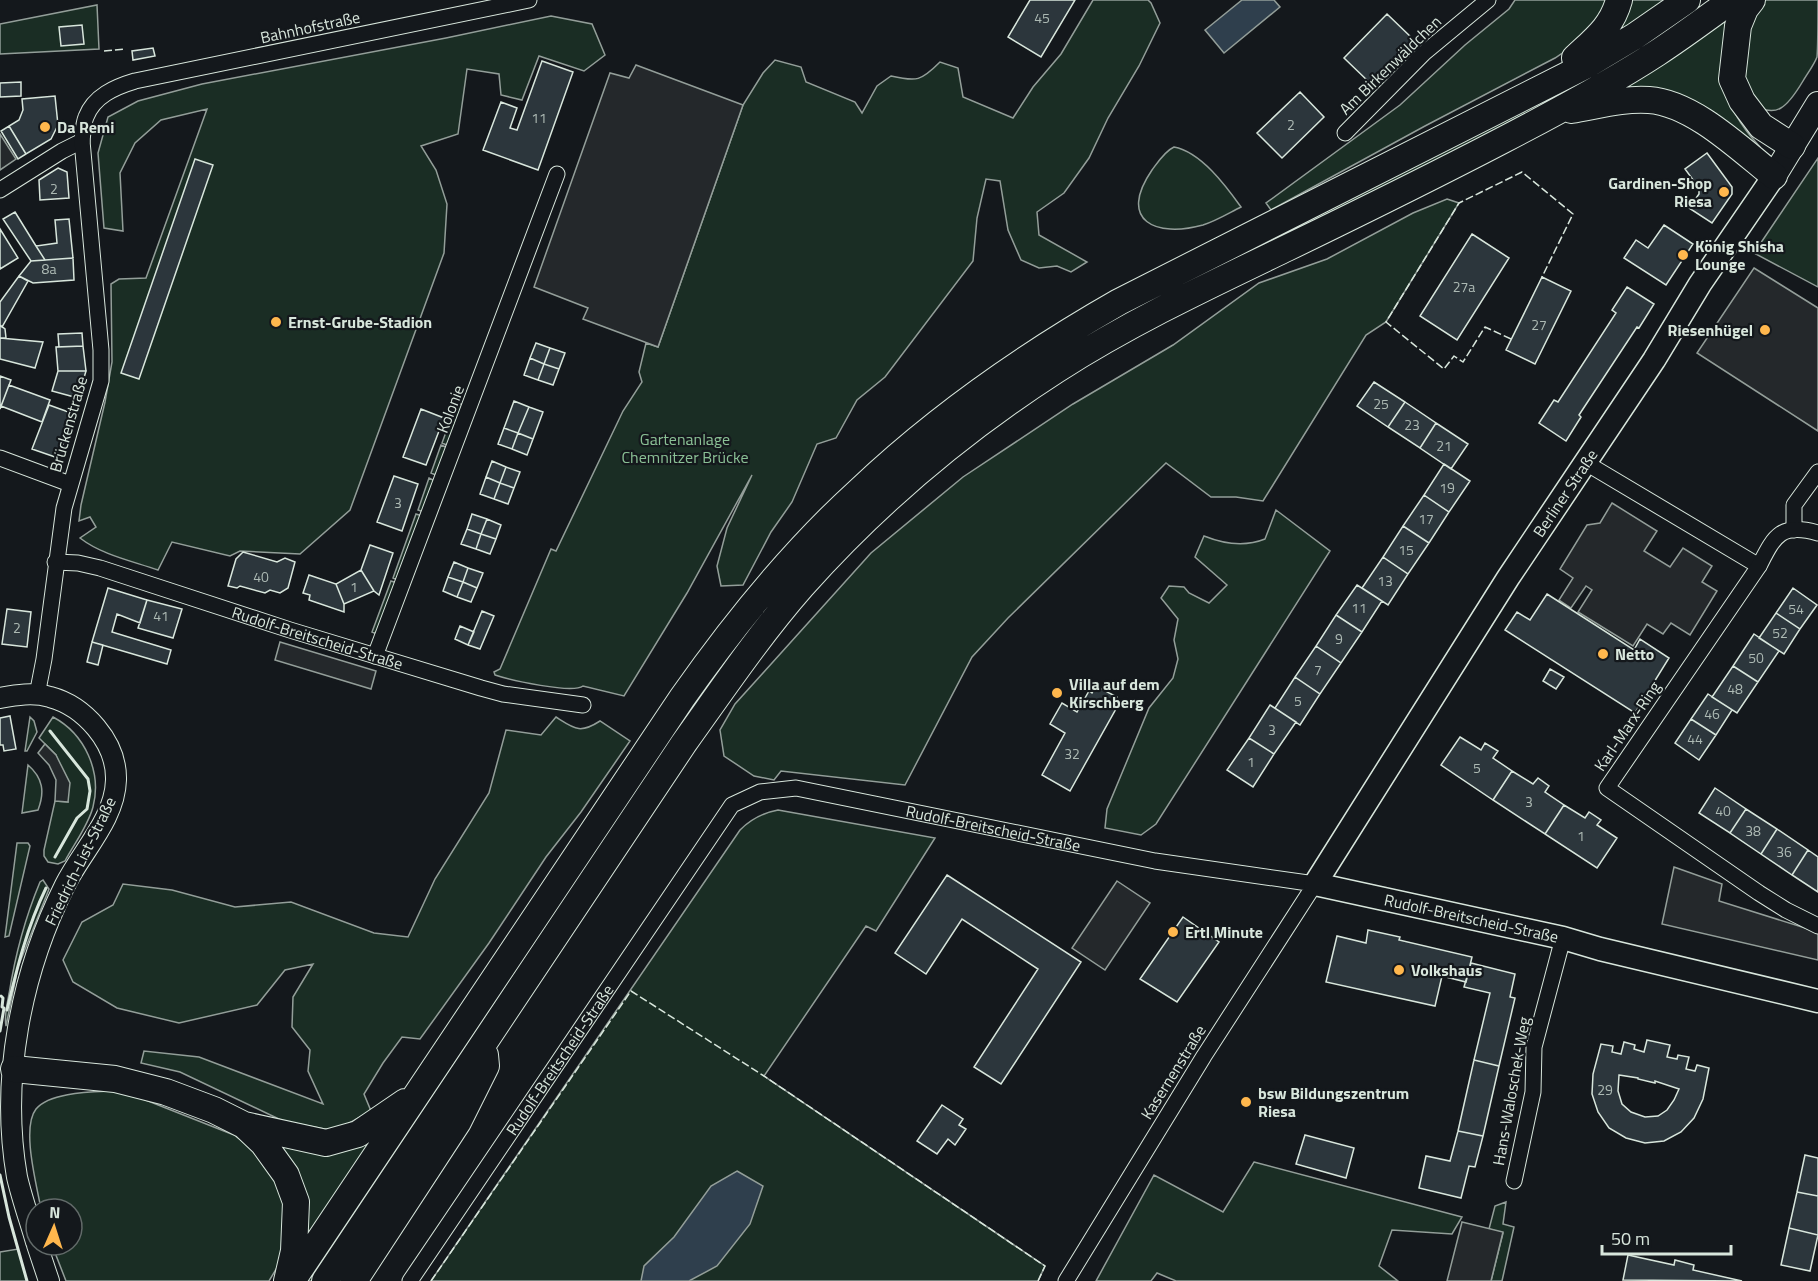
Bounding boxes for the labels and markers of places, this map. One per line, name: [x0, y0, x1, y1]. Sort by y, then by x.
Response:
place label: Da Remi: [57, 115, 114, 139]
marker: Da Remi: [38, 120, 52, 134]
place label: Gardinen-Shop Riesa: [1608, 171, 1712, 213]
marker: Gardinen-Shop Riesa: [1717, 185, 1731, 199]
place label: König Shisha Lounge: [1695, 234, 1784, 276]
marker: König Shisha Lounge: [1676, 248, 1690, 262]
place label: Ernst-Grube-Stadion: [288, 310, 432, 334]
marker: Ernst-Grube-Stadion: [269, 315, 283, 329]
place label: Riesenhügel: [1668, 318, 1753, 342]
marker: Riesenhügel: [1758, 323, 1772, 337]
place label: Netto: [1615, 642, 1654, 666]
marker: Netto: [1596, 647, 1610, 661]
place label: Villa auf dem Kirschberg: [1069, 672, 1160, 714]
marker: Villa auf dem Kirschberg: [1050, 686, 1064, 700]
place label: Ertl Minute: [1185, 920, 1263, 944]
marker: Ertl Minute: [1166, 925, 1180, 939]
place label: Volkshaus: [1411, 958, 1482, 982]
marker: Volkshaus: [1392, 963, 1406, 977]
place label: bsw Bildungszentrum Riesa: [1258, 1081, 1409, 1123]
marker: bsw Bildungszentrum Riesa: [1239, 1095, 1253, 1109]

